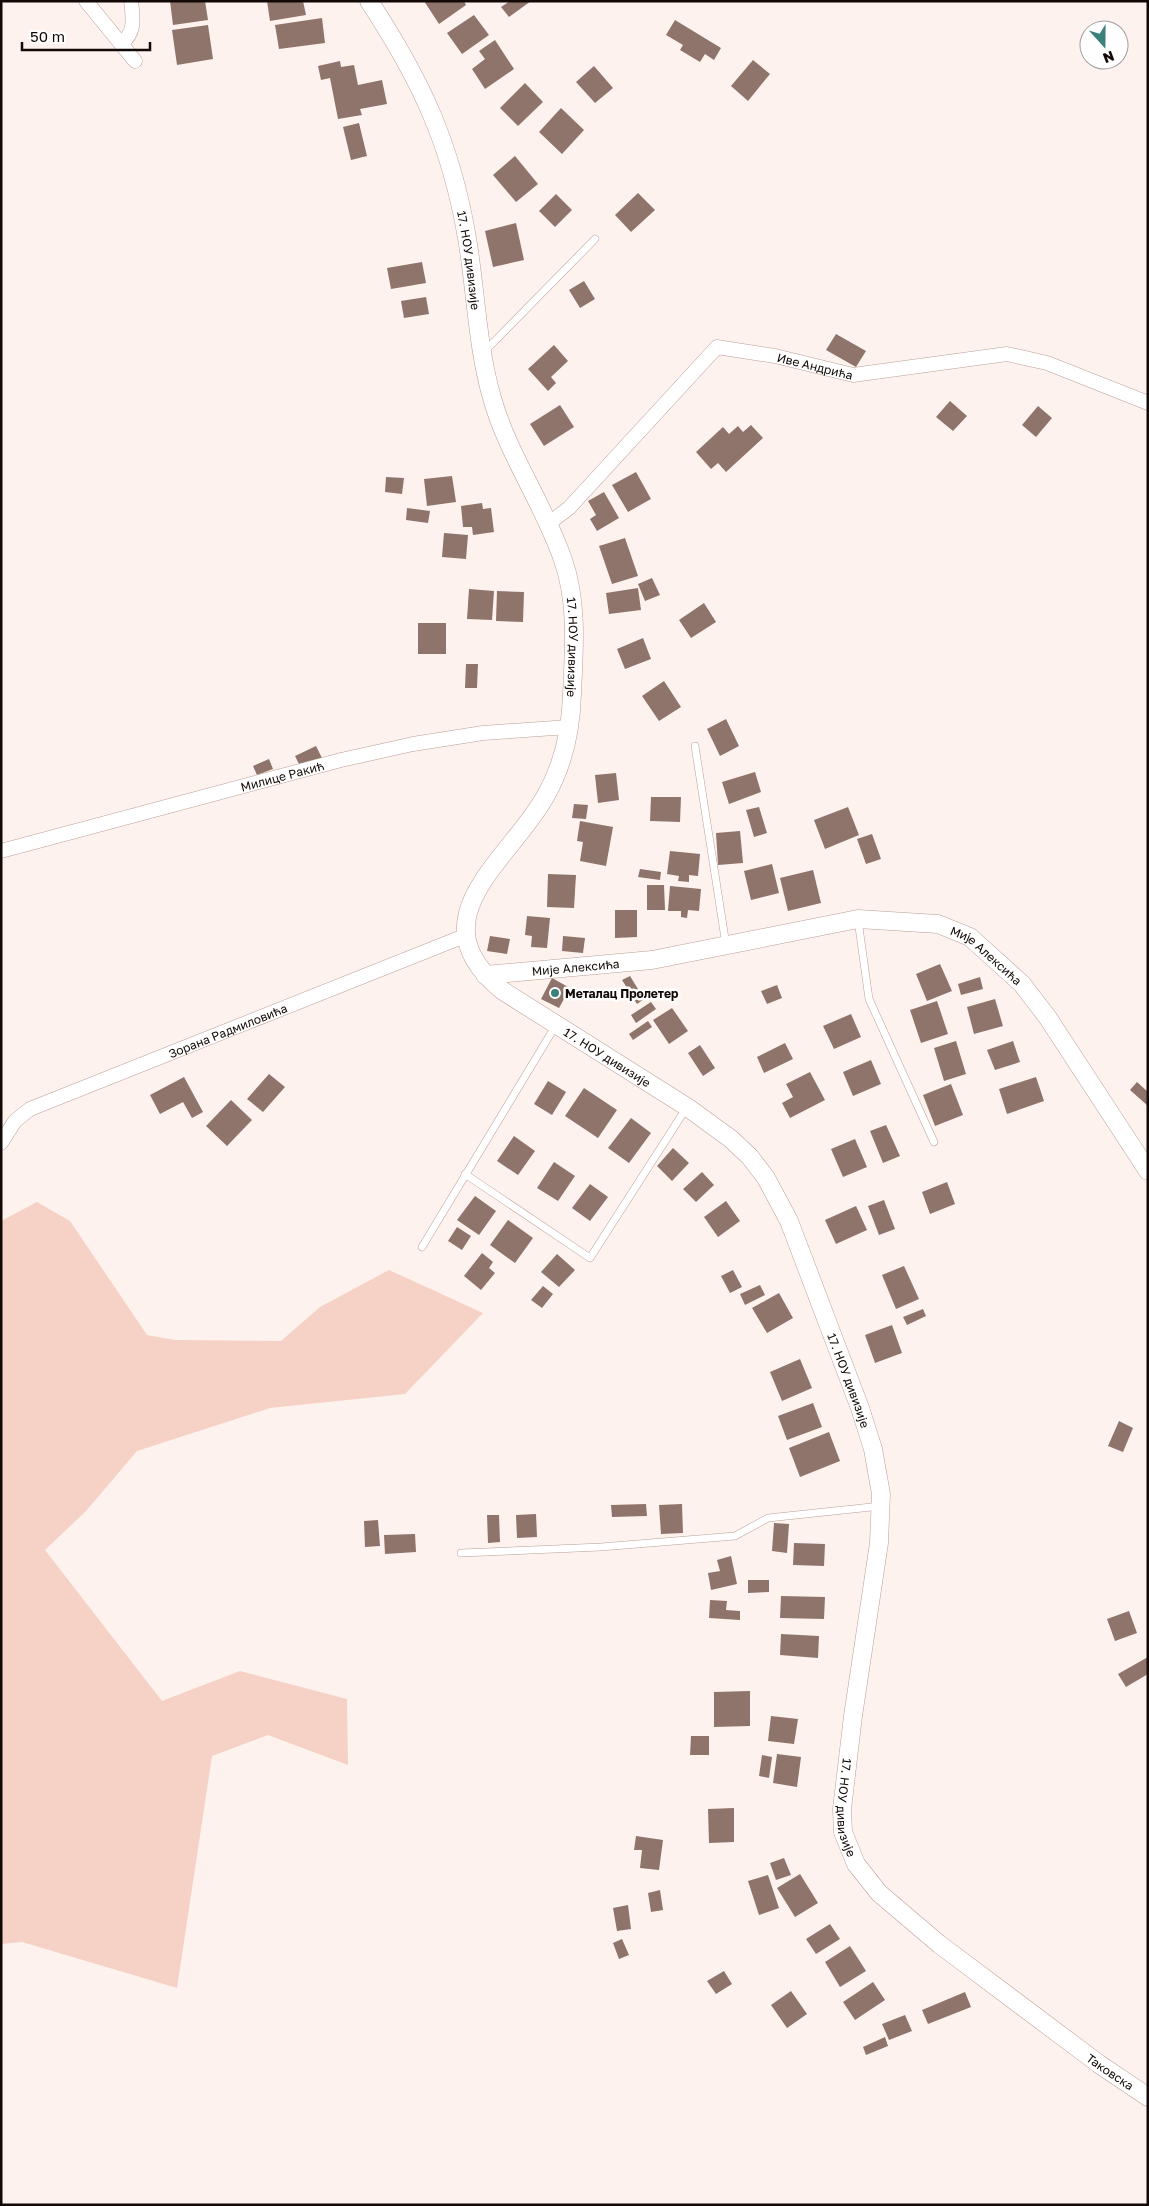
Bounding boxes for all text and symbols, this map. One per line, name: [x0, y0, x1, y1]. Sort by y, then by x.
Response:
scale bar: [22, 20, 150, 52]
north arrow: [1079, 20, 1129, 70]
text: 50 m: [30, 27, 65, 45]
text: N: [1101, 48, 1117, 67]
street label: 17. НОУ дивизије: [454, 209, 484, 311]
street label: Иве Андрића: [776, 349, 854, 382]
street label: 17. НОУ дивизије: [564, 596, 582, 697]
street label: Милице Ракић: [239, 757, 325, 794]
street label: Мије Алексића: [948, 922, 1025, 988]
street label: Мије Алексића: [531, 955, 620, 978]
place label: Металац Пролетер: [565, 986, 679, 1001]
marker: Металац Пролетер: [549, 987, 561, 999]
street label: Зорана Радмиловића: [166, 1000, 289, 1061]
street label: 17. НОУ дивизије: [561, 1024, 654, 1090]
street label: 17. НОУ дивизије: [825, 1331, 873, 1430]
street label: 17. НОУ дивизије: [834, 1757, 860, 1859]
street label: Таковска: [1084, 2050, 1137, 2093]

